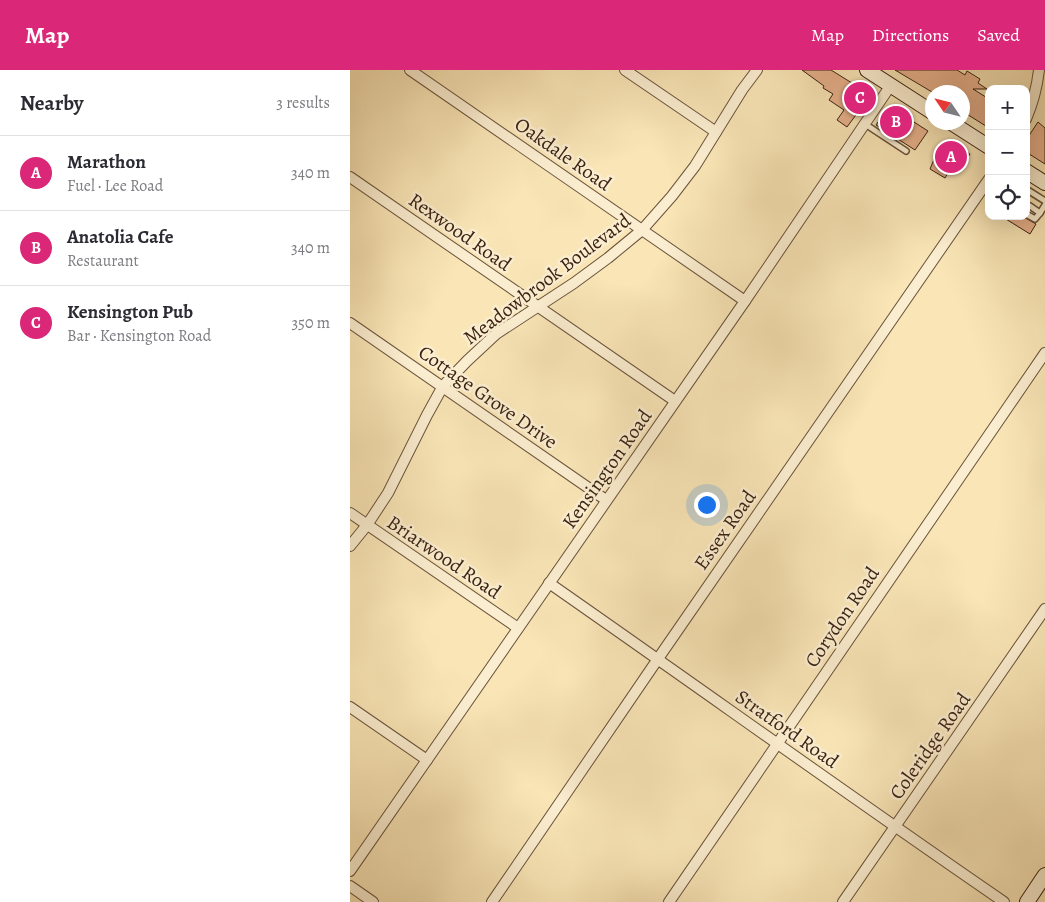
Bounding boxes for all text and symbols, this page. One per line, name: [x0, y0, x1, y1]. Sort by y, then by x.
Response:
text: Map: [25, 19, 69, 51]
text: Map: [811, 23, 844, 47]
text: Directions: [872, 23, 949, 47]
text: Saved: [977, 23, 1020, 47]
pin: C: [844, 79, 876, 117]
north arrow: [925, 85, 970, 130]
map controls: [985, 85, 1030, 220]
button: +: [985, 85, 1030, 130]
text: Nearby: [20, 89, 83, 117]
text: 3 results: [276, 92, 330, 114]
pin: B: [880, 103, 912, 141]
street label: Oakdale Road: [509, 111, 617, 197]
button: −: [985, 130, 1030, 175]
pin: A: [935, 138, 967, 176]
text: Marathon: [67, 149, 146, 175]
text: A: [31, 162, 41, 184]
text: 340 m: [291, 162, 330, 184]
text: Fuel · Lee Road: [67, 175, 163, 197]
button: locate: [985, 175, 1030, 220]
street label: Rexwood Road: [403, 187, 517, 278]
street label: Meadowbrook Boulevard: [458, 207, 636, 351]
text: Anatolia Cafe: [67, 224, 173, 250]
text: B: [31, 237, 41, 259]
text: 340 m: [291, 237, 330, 259]
text: Restaurant: [67, 250, 139, 272]
text: Kensington Pub: [67, 299, 193, 325]
text: C: [31, 312, 41, 334]
text: 350 m: [291, 312, 330, 334]
text: Bar · Kensington Road: [67, 325, 211, 347]
street label: Cottage Grove Drive: [413, 339, 563, 455]
street label: Kensington Road: [556, 404, 658, 534]
street label: Essex Road: [688, 485, 762, 575]
your location: [694, 492, 720, 518]
street label: Briarwood Road: [382, 509, 507, 605]
street label: Corydon Road: [798, 561, 886, 673]
street label: Stratford Road: [730, 683, 844, 775]
street label: Coleridge Road: [883, 687, 977, 805]

